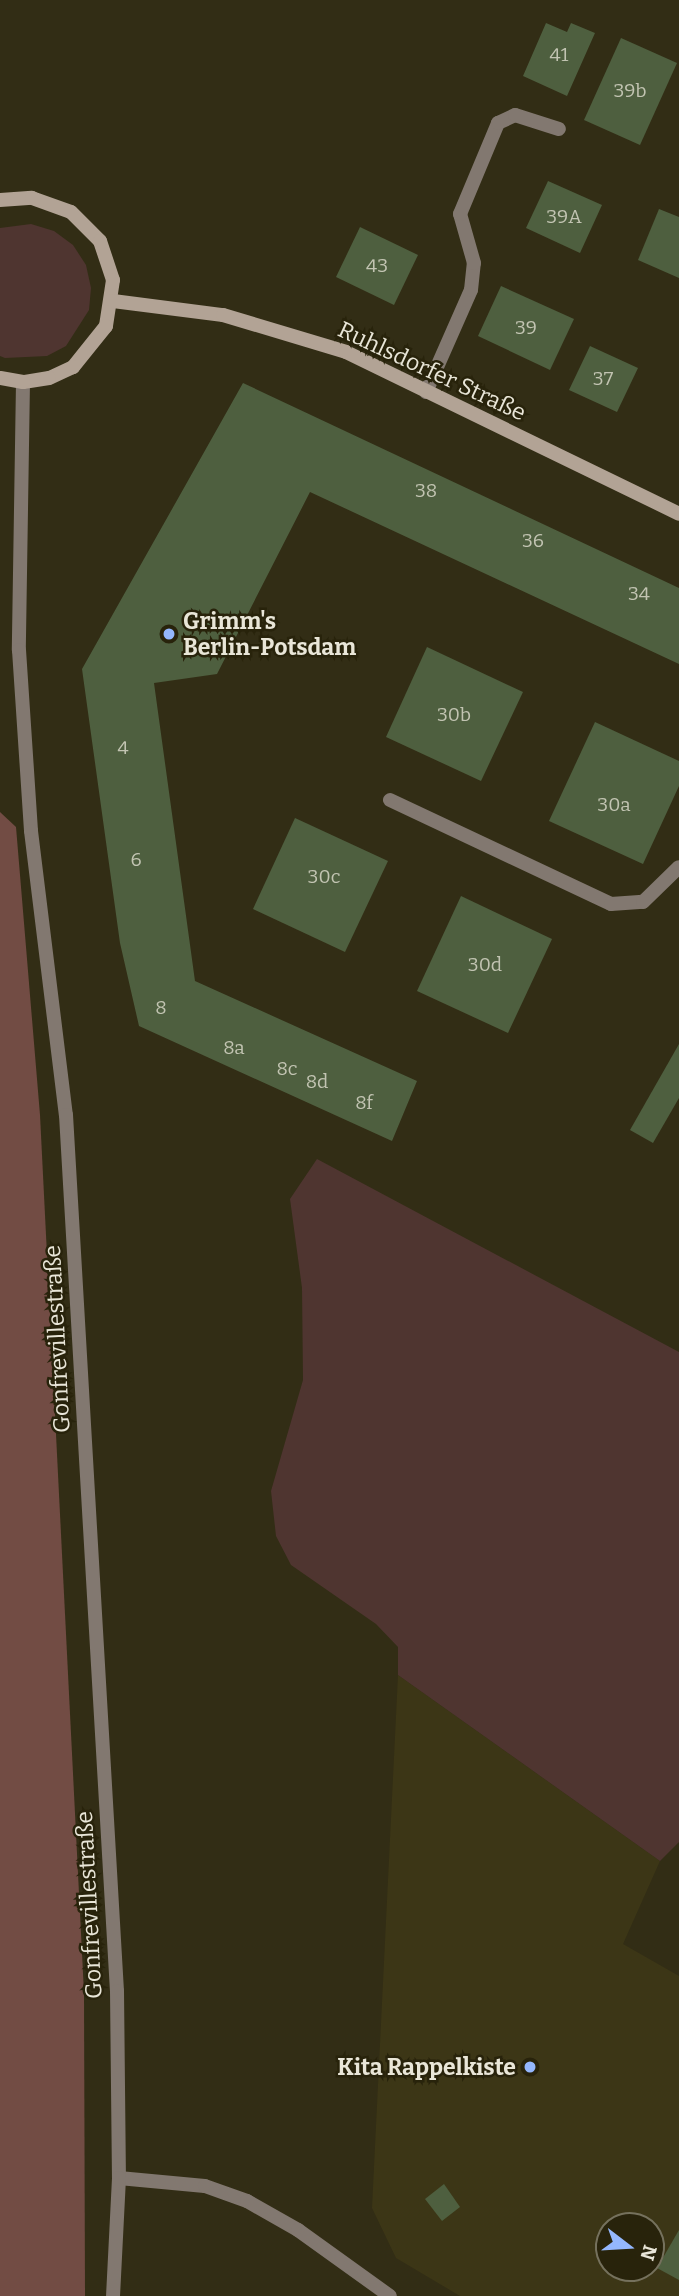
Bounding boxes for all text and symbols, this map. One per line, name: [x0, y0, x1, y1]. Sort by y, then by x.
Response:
house number: 41: [550, 44, 568, 66]
house number: 39b: [614, 80, 646, 102]
house number: 39A: [546, 206, 582, 228]
house number: 43: [366, 255, 388, 277]
street label: Ruhlsdorfer Straße: [334, 315, 530, 427]
house number: 39: [515, 317, 537, 339]
house number: 37: [593, 368, 613, 390]
house number: 38: [415, 480, 437, 502]
house number: 36: [522, 530, 544, 552]
house number: 34: [628, 583, 650, 605]
place label: Grimm's Berlin-Potsdam: [183, 607, 356, 661]
marker: Grimm's Berlin-Potsdam: [161, 626, 177, 642]
house number: 30b: [437, 704, 471, 726]
house number: 4: [117, 737, 129, 759]
house number: 30a: [597, 794, 631, 816]
house number: 6: [130, 849, 142, 871]
house number: 30c: [308, 866, 340, 888]
house number: 30d: [468, 954, 502, 976]
house number: 8: [155, 997, 167, 1019]
house number: 8a: [223, 1037, 245, 1059]
house number: 8c: [277, 1058, 297, 1080]
house number: 8d: [306, 1071, 328, 1093]
house number: 8f: [355, 1092, 373, 1114]
street label: Gonfrevillestraße: [38, 1244, 76, 1434]
street label: Gonfrevillestraße: [70, 1810, 108, 2000]
place label: Kita Rappelkiste: [337, 2053, 516, 2081]
marker: Kita Rappelkiste: [522, 2059, 538, 2075]
north arrow: [595, 2212, 665, 2282]
text: N: [636, 2242, 662, 2263]

